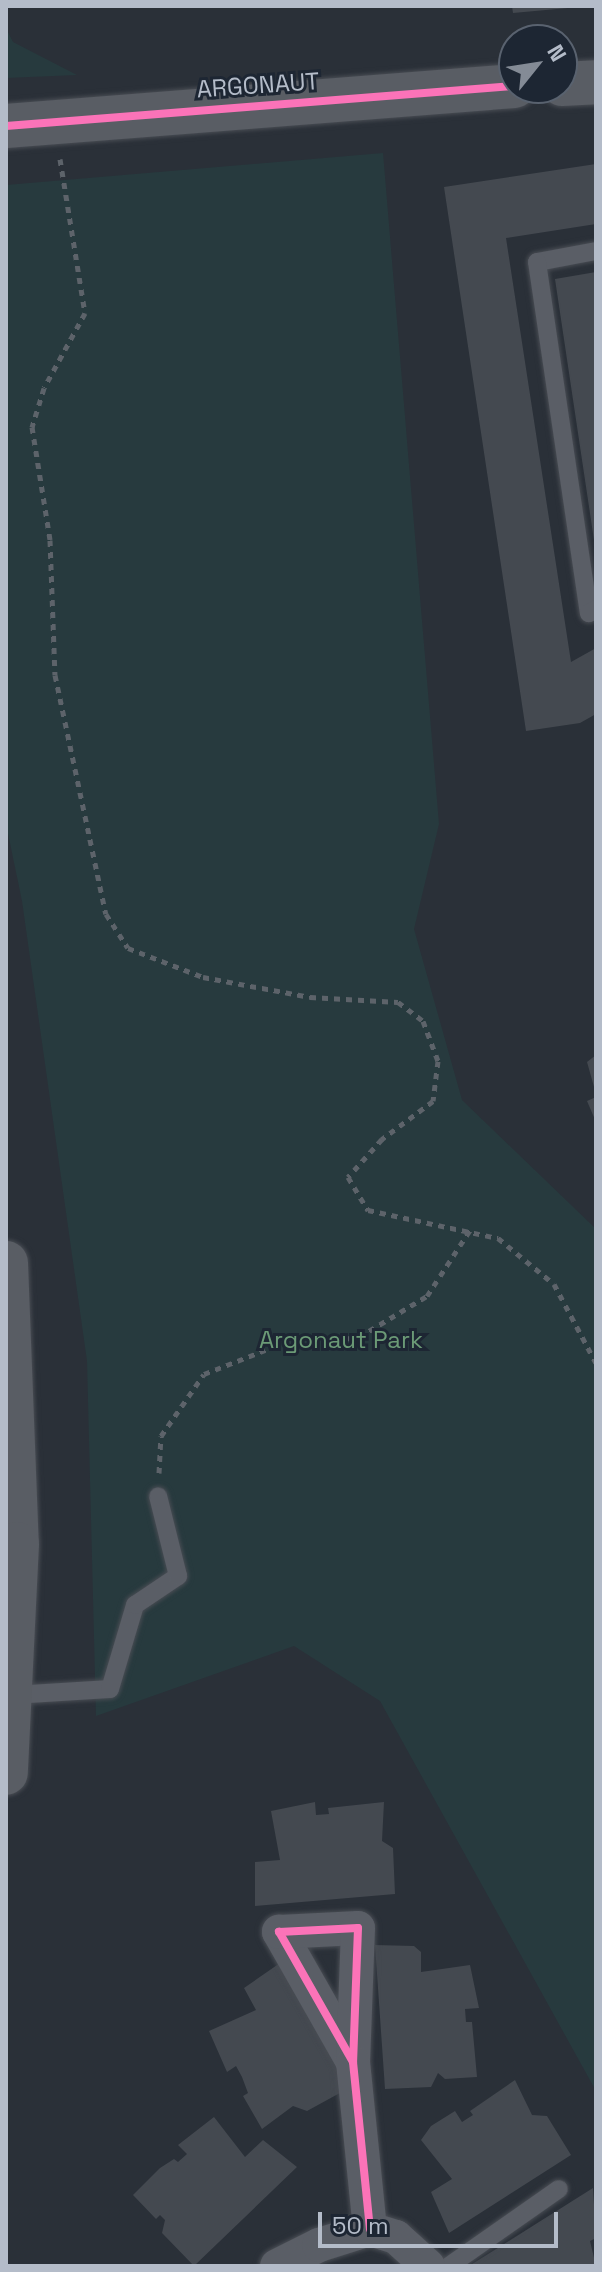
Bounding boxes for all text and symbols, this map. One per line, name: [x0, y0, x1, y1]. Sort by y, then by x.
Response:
north arrow: [498, 24, 578, 104]
text: N: [541, 40, 573, 66]
street label: ARGONAUT: [196, 66, 320, 104]
park label: Argonaut Park: [259, 1326, 423, 1354]
scale bar: [322, 2196, 562, 2246]
text: 50 m: [332, 2210, 389, 2241]

